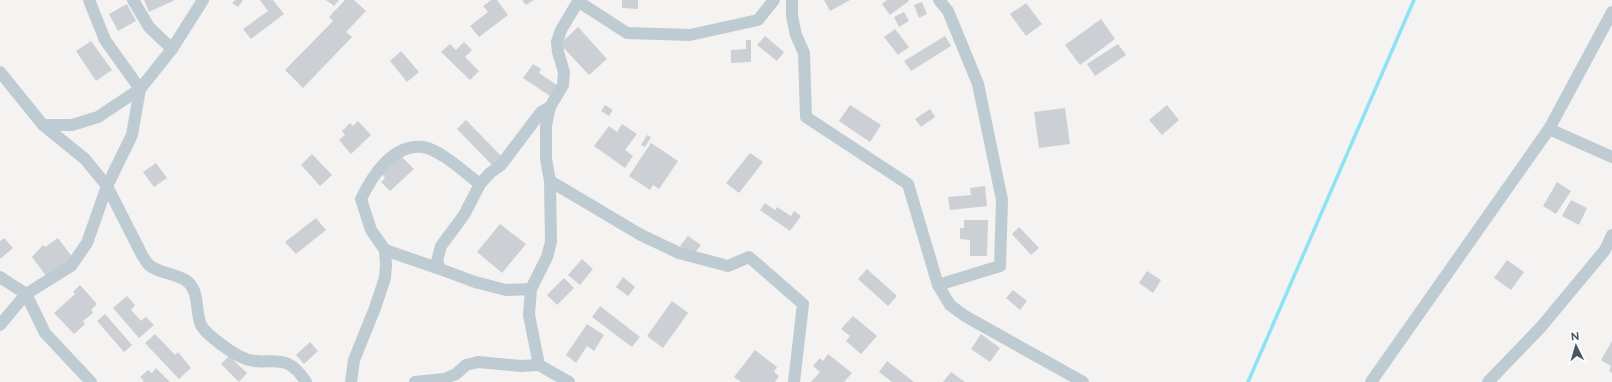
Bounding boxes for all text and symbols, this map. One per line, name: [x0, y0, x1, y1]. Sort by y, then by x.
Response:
north arrow: [1556, 326, 1596, 366]
text: N: [1570, 330, 1580, 343]

